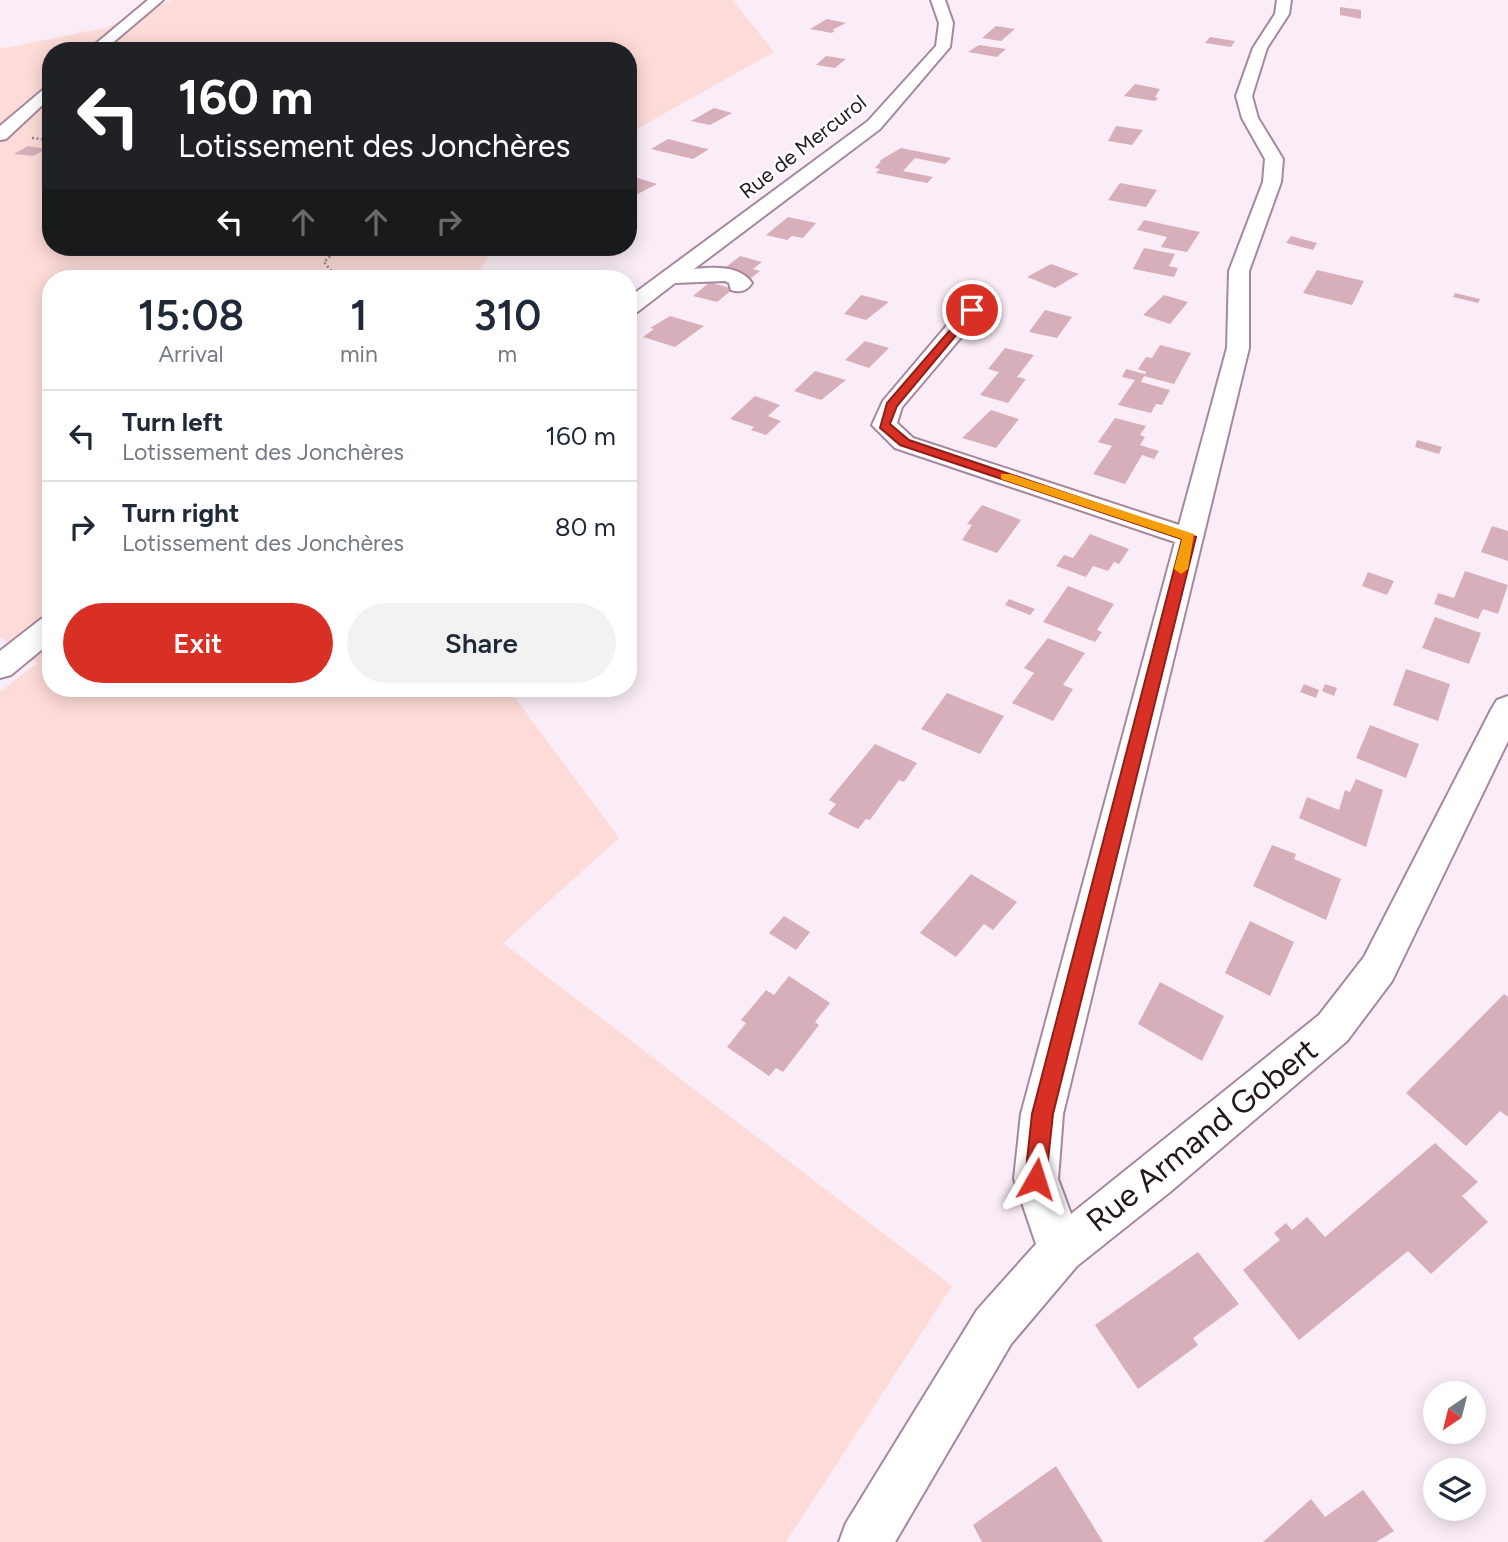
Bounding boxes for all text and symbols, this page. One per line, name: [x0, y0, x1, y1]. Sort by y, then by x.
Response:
text: 160 m: [178, 67, 313, 126]
icon: left: [63, 70, 154, 161]
street label: Rue de Mercurol: [734, 89, 871, 204]
text: Lotissement des Jonchères: [178, 127, 570, 165]
icon: left: [211, 203, 249, 241]
icon: ahead: [284, 203, 322, 241]
icon: ahead: [357, 203, 395, 241]
icon: right: [430, 203, 468, 241]
pin: [942, 280, 1002, 340]
text: 15:08: [138, 290, 244, 341]
text: 1: [350, 290, 368, 341]
text: 310: [473, 290, 541, 341]
icon: arrive: [953, 291, 991, 329]
text: Arrival: [159, 340, 223, 368]
text: min: [340, 340, 378, 368]
text: m: [498, 340, 517, 368]
text: Turn left: [122, 406, 223, 438]
icon: left: [63, 417, 101, 455]
text: 160 m: [545, 420, 616, 452]
text: Lotissement des Jonchères: [122, 438, 404, 466]
text: Turn right: [122, 497, 239, 529]
icon: right: [63, 508, 101, 546]
text: 80 m: [555, 511, 616, 543]
text: Lotissement des Jonchères: [122, 529, 404, 557]
button: Exit: [63, 603, 333, 683]
button: Share: [347, 603, 616, 683]
street label: Rue Armand Gobert: [1079, 1030, 1325, 1240]
position arrow: [999, 1142, 1073, 1216]
north arrow: [1423, 1381, 1486, 1444]
map controls: [1423, 1381, 1486, 1521]
button: layers: [1423, 1458, 1486, 1521]

